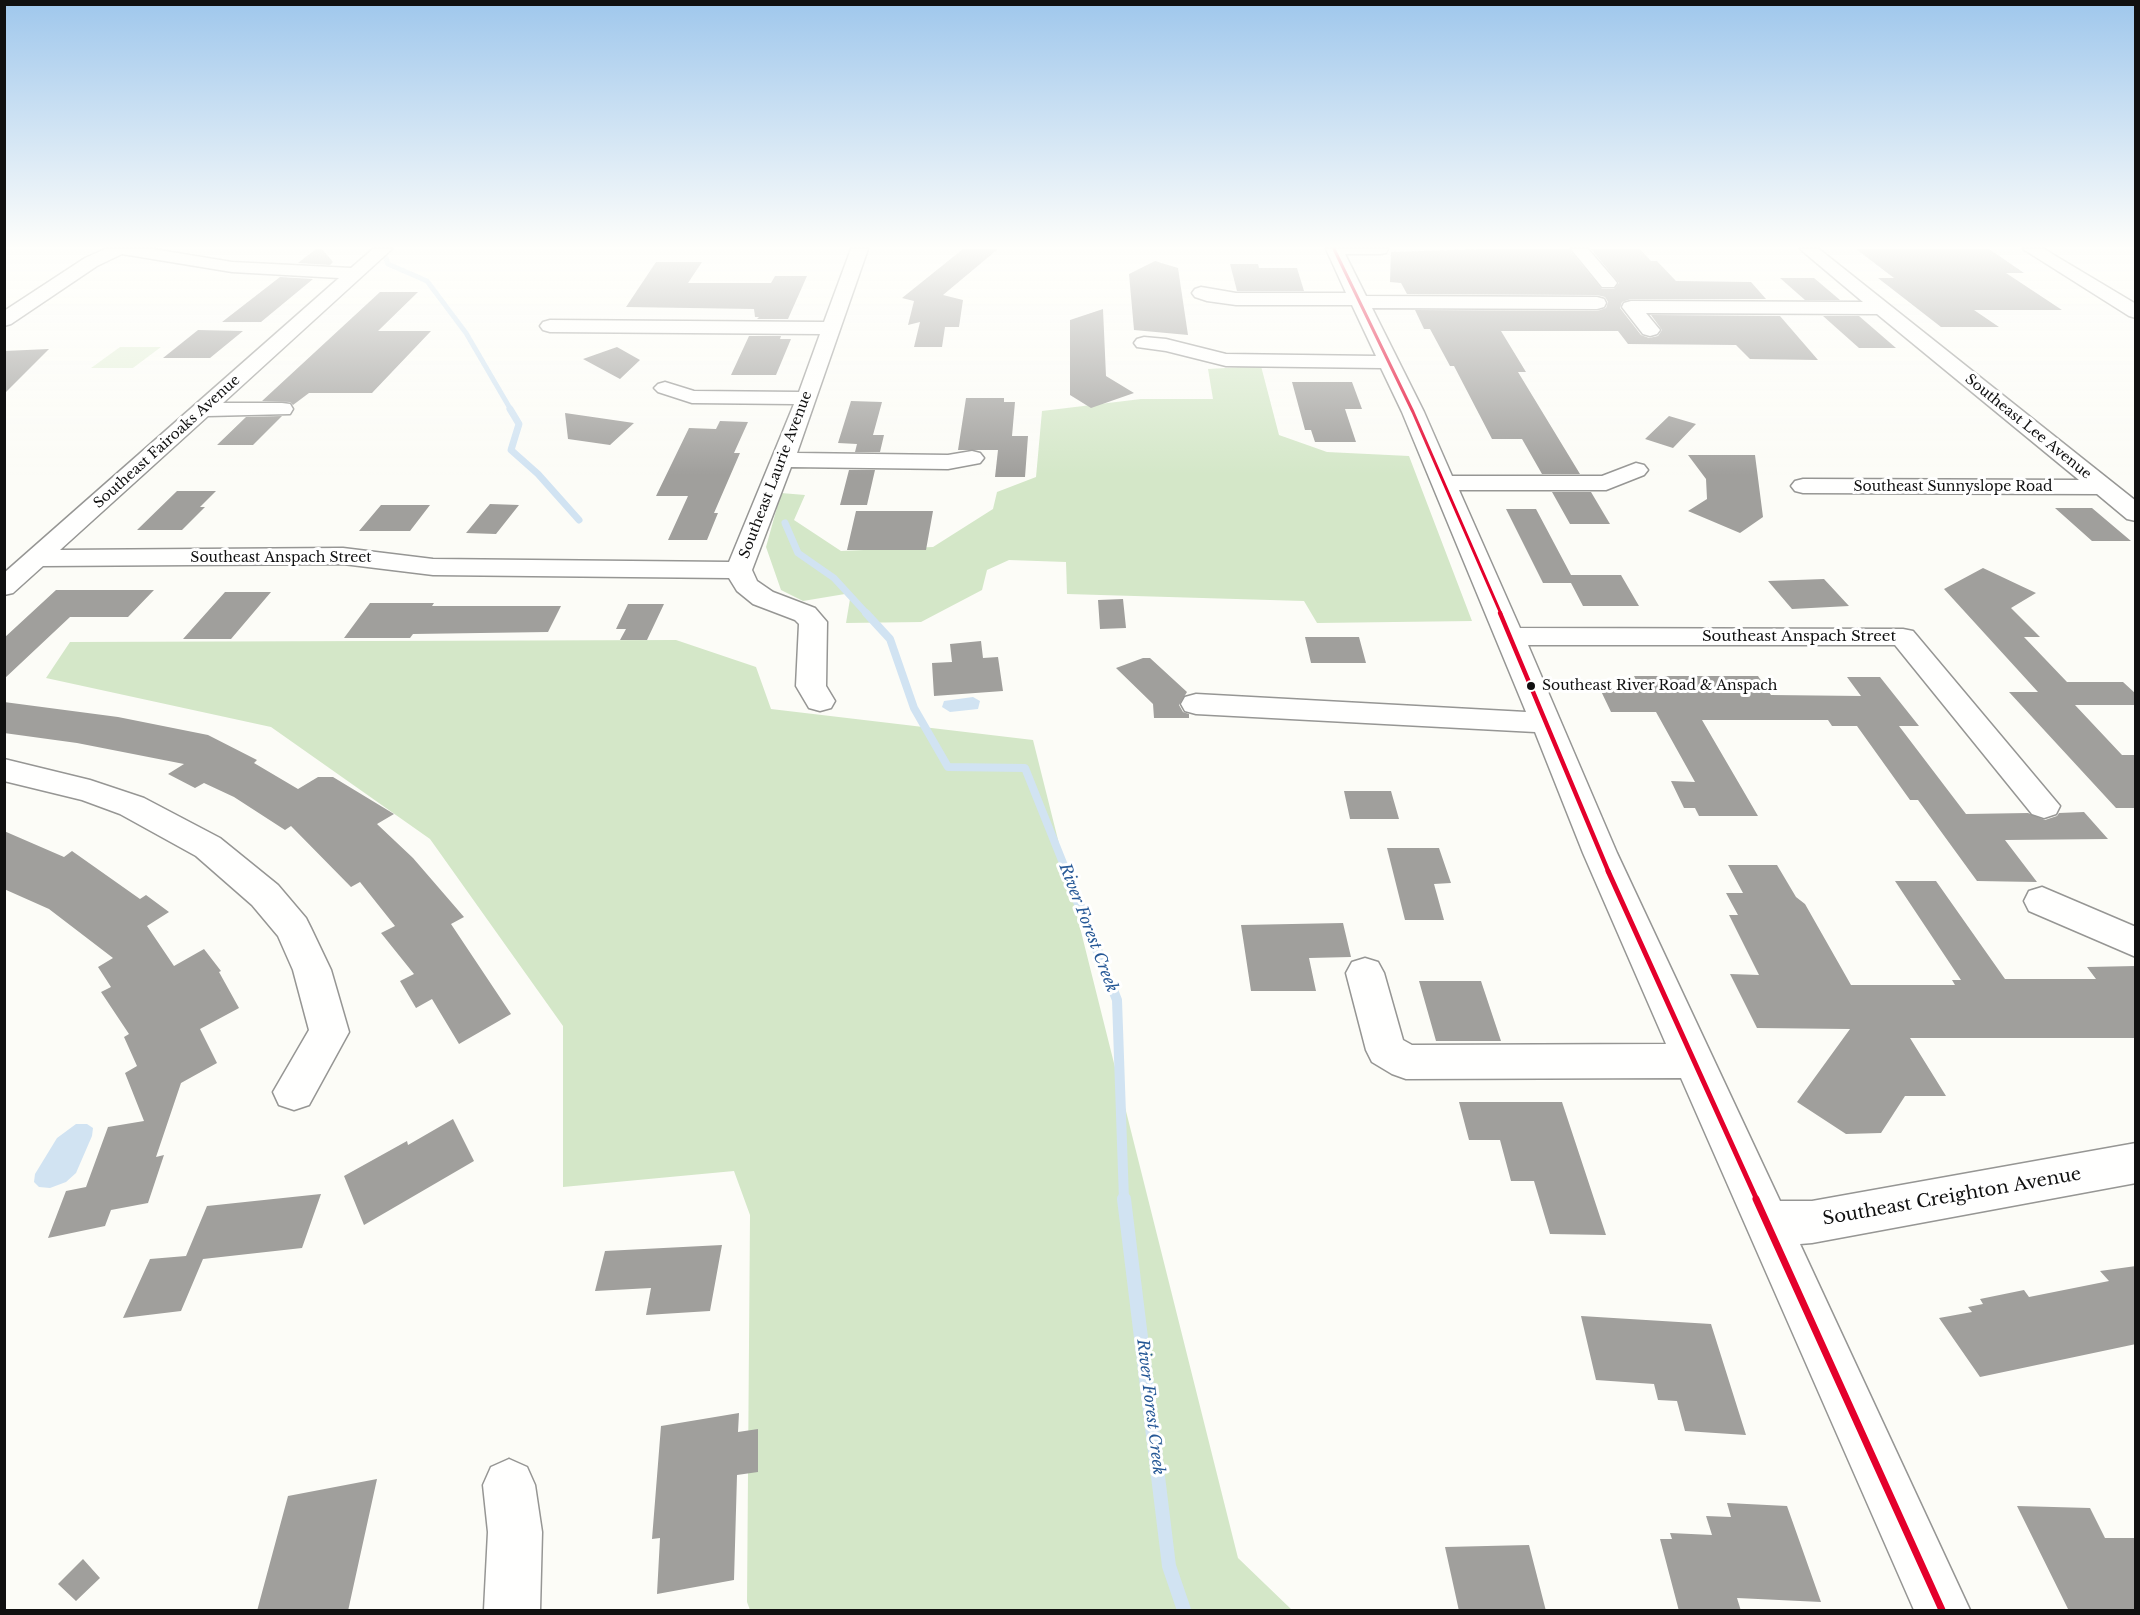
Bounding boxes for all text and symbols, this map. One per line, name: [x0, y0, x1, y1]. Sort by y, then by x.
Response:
street label: Southeast Lee Avenue: [1962, 371, 2094, 483]
street label: Southeast Fairoaks Avenue: [90, 372, 244, 512]
street label: Southeast Laurie Avenue: [736, 389, 816, 561]
street label: Southeast Sunnyslope Road: [1854, 479, 2052, 495]
street label: Southeast Anspach Street: [190, 550, 372, 566]
street label: Southeast Anspach Street: [1702, 628, 1896, 646]
place label: Southeast River Road & Anspach: [1542, 678, 1777, 694]
marker: Southeast River Road & Anspach: [1525, 680, 1537, 692]
water label: River Forest Creek: [1055, 861, 1121, 995]
street label: Southeast Creighton Avenue: [1821, 1164, 2083, 1230]
water label: River Forest Creek: [1132, 1338, 1168, 1476]

